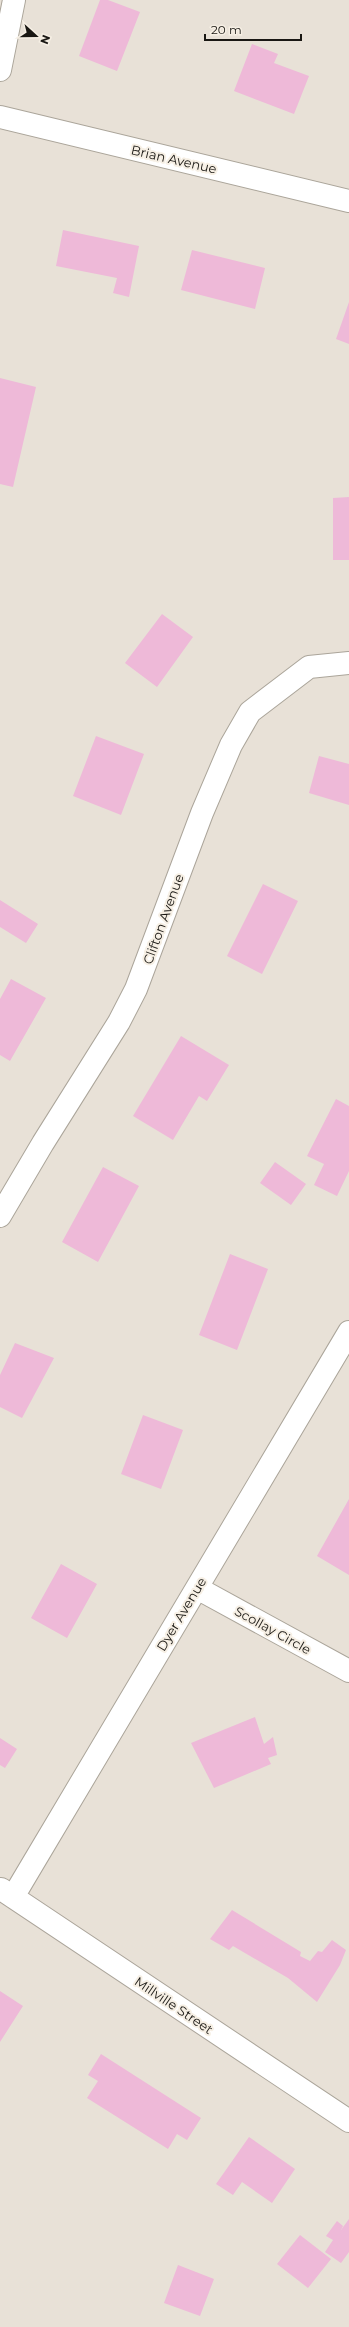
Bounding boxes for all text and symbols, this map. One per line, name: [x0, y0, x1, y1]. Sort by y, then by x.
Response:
north arrow: [16, 16, 56, 56]
scale bar: [205, 16, 301, 42]
text: 20 m: [211, 22, 242, 37]
text: N: [37, 33, 53, 46]
street label: Brian Avenue: [130, 141, 218, 177]
street label: Clifton Avenue: [139, 871, 187, 966]
street label: Dyer Avenue: [153, 1574, 209, 1654]
street label: Scollay Circle: [232, 1603, 314, 1658]
street label: Millville Street: [132, 1973, 216, 2037]

